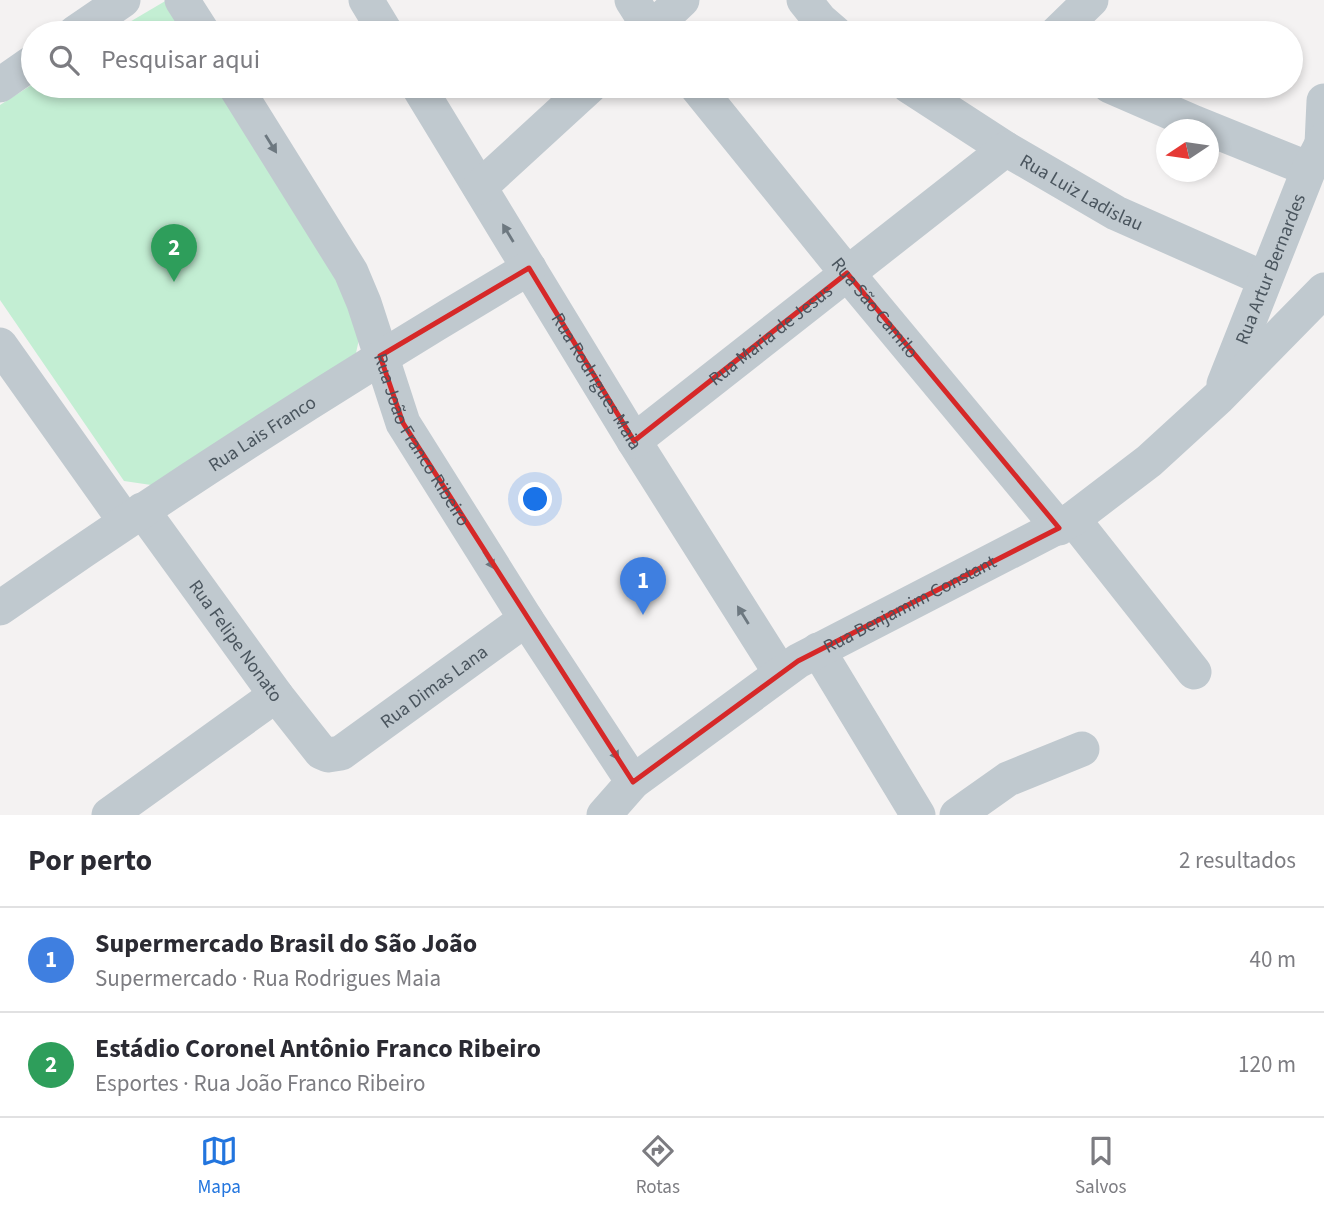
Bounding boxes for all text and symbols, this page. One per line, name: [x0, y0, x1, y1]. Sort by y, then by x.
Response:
search box: [21, 21, 1303, 98]
icon: search: [45, 41, 83, 79]
text: Pesquisar aqui: [101, 41, 260, 78]
north arrow: [1156, 119, 1219, 182]
one-way arrow: [265, 134, 278, 153]
street label: Rua Luiz Ladislau: [1015, 148, 1147, 238]
street label: Rua Artur Bernardes: [1229, 190, 1313, 349]
pin: 2: [151, 224, 197, 282]
one-way arrow: [502, 224, 515, 243]
street label: Rua São Camilo: [824, 252, 925, 365]
street label: Rua Maria de Jesus: [703, 278, 839, 393]
street label: Rua Rodrigues Maia: [544, 308, 648, 455]
street label: Rua João Franco Ribeiro: [366, 350, 476, 532]
street label: Rua Lais Franco: [203, 389, 322, 479]
your location: [518, 482, 552, 516]
street label: Rua Benjamim Constant: [819, 549, 1002, 661]
one-way arrow: [482, 551, 495, 570]
pin: 1: [620, 557, 666, 615]
street label: Rua Felipe Nonato: [182, 575, 289, 708]
one-way arrow: [737, 605, 750, 624]
street label: Rua Dimas Lana: [375, 639, 494, 735]
one-way arrow: [606, 742, 620, 760]
text: Por perto: [28, 839, 152, 882]
text: 2 resultados: [1179, 844, 1296, 877]
text: Supermercado Brasil do São João: [95, 925, 477, 962]
text: 1: [45, 943, 57, 976]
text: 40 m: [1249, 943, 1296, 976]
text: Supermercado · Rua Rodrigues Maia: [95, 962, 441, 995]
text: Estádio Coronel Antônio Franco Ribeiro: [95, 1030, 541, 1067]
text: 2: [45, 1048, 57, 1081]
text: 120 m: [1238, 1048, 1296, 1081]
text: Esportes · Rua João Franco Ribeiro: [95, 1067, 425, 1100]
tab: Mapa: [198, 1132, 241, 1201]
tab: Rotas: [636, 1132, 680, 1201]
tab: Salvos: [1075, 1132, 1127, 1201]

